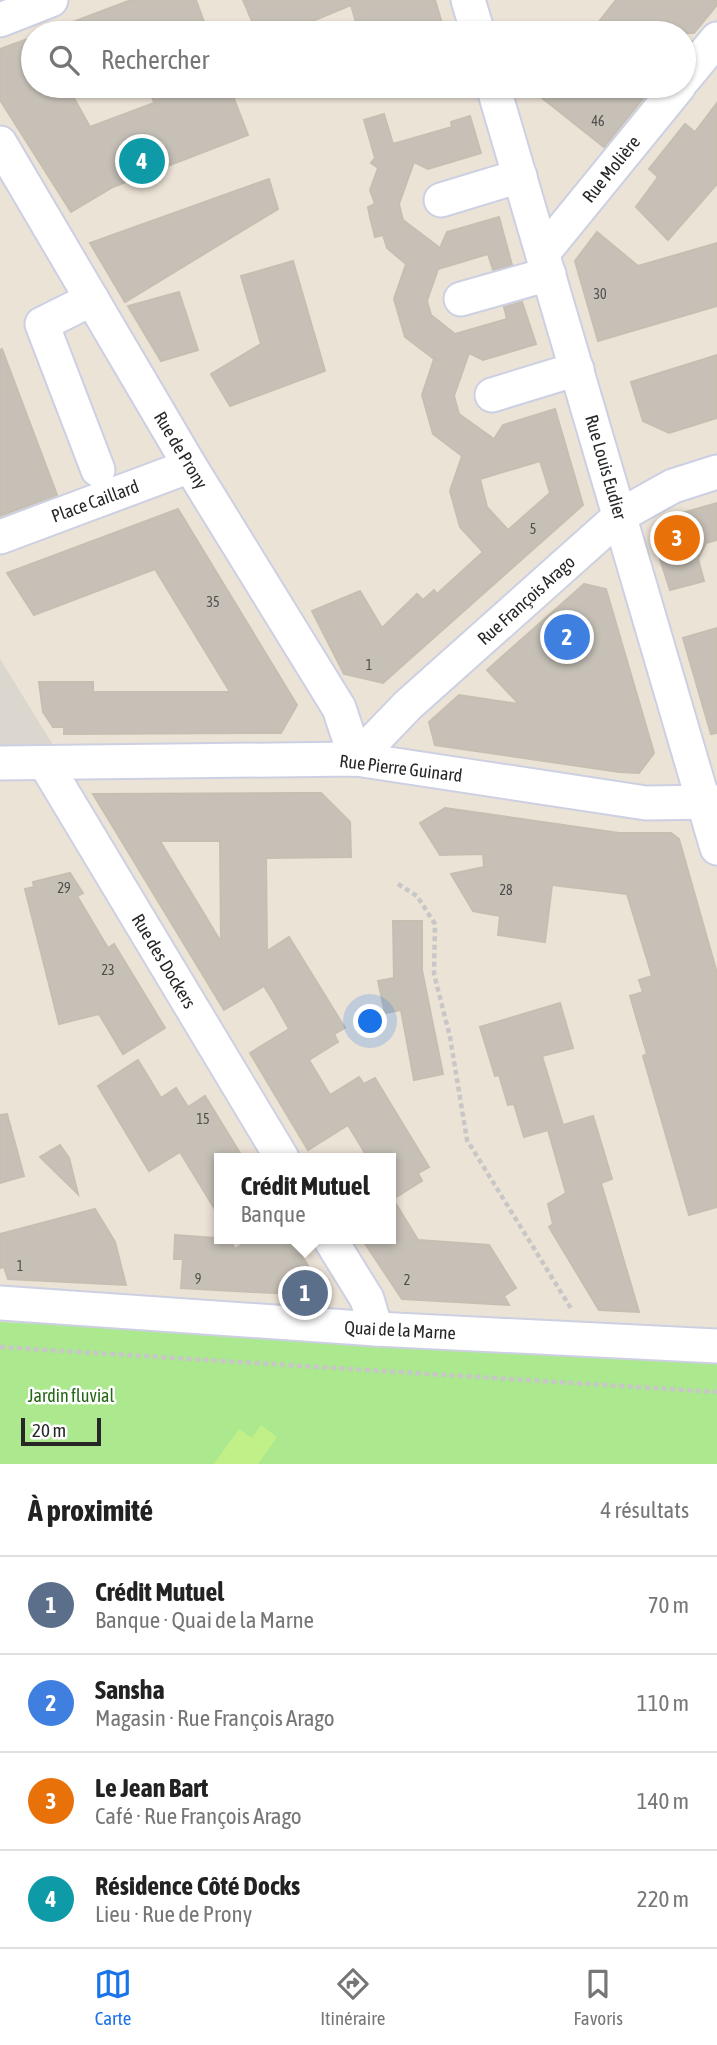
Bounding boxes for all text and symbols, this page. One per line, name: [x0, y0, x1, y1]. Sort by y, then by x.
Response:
search box: [21, 21, 696, 98]
icon: search: [45, 41, 83, 79]
text: Rechercher: [101, 45, 209, 75]
house number: 46: [591, 113, 605, 129]
street label: Rue Molière: [578, 132, 644, 206]
pin: 4: [119, 135, 165, 187]
house number: 30: [593, 286, 607, 302]
street label: Rue de Prony: [150, 408, 212, 492]
street label: Rue Louis Eudier: [581, 412, 631, 522]
street label: Place Caillard: [48, 475, 142, 527]
pin: 3: [654, 512, 700, 564]
house number: 5: [530, 521, 536, 537]
street label: Rue François Arago: [473, 551, 579, 649]
house number: 35: [206, 594, 220, 610]
pin: 2: [544, 611, 590, 663]
house number: 1: [366, 657, 372, 673]
street label: Rue Pierre Guinard: [338, 750, 464, 786]
house number: 29: [57, 880, 71, 896]
house number: 28: [499, 882, 513, 898]
street label: Rue des Dockers: [128, 910, 200, 1012]
house number: 23: [101, 962, 115, 978]
your location: [353, 1004, 387, 1038]
house number: 15: [196, 1111, 210, 1127]
popup: [214, 1153, 396, 1244]
text: Crédit Mutuel: [240, 1171, 370, 1201]
text: Banque: [240, 1201, 306, 1227]
house number: 1: [17, 1258, 23, 1274]
pin: 1: [282, 1267, 328, 1319]
house number: 9: [195, 1271, 201, 1287]
house number: 2: [404, 1272, 410, 1288]
street label: Quai de la Marne: [344, 1317, 456, 1343]
park label: Jardin fluvial: [28, 1385, 114, 1406]
scale bar: [21, 1415, 102, 1447]
text: 20 m: [32, 1419, 66, 1441]
text: À proximité: [28, 1493, 153, 1527]
text: 4 résultats: [600, 1497, 689, 1523]
text: Crédit Mutuel: [95, 1577, 224, 1607]
text: 1: [46, 1592, 56, 1618]
text: 70 m: [648, 1592, 689, 1618]
text: Banque · Quai de la Marne: [95, 1607, 314, 1633]
text: Sansha: [95, 1675, 165, 1705]
text: 2: [46, 1690, 56, 1716]
text: 110 m: [637, 1690, 689, 1716]
text: Magasin · Rue François Arago: [95, 1705, 335, 1731]
text: Le Jean Bart: [95, 1773, 208, 1803]
text: 3: [46, 1788, 56, 1814]
text: 140 m: [637, 1788, 689, 1814]
text: Café · Rue François Arago: [95, 1803, 302, 1829]
text: Résidence Côté Docks: [95, 1871, 300, 1901]
text: 4: [46, 1886, 56, 1912]
text: 220 m: [637, 1886, 689, 1912]
text: Lieu · Rue de Prony: [95, 1901, 252, 1927]
tab: Carte: [94, 1965, 132, 2029]
tab: Itinéraire: [320, 1965, 385, 2029]
tab: Favoris: [574, 1965, 623, 2029]

